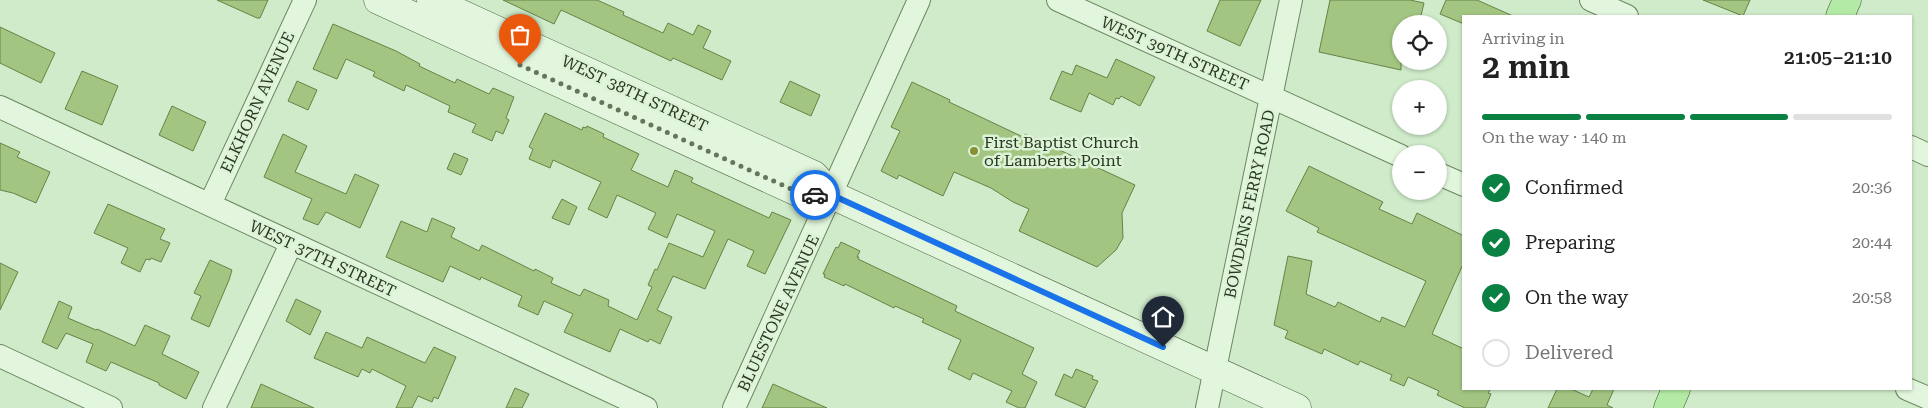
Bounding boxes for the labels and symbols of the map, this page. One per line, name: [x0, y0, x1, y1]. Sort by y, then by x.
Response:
street label: WEST 39TH STREET: [1098, 12, 1252, 95]
pin: [499, 14, 541, 65]
street label: ELKHORN AVENUE: [216, 29, 298, 176]
street label: WEST 38TH STREET: [558, 51, 711, 136]
street label: BOWDENS FERRY ROAD: [1220, 108, 1279, 300]
place label: First Baptist Church of Lamberts Point: [984, 133, 1139, 170]
marker: First Baptist Church of Lamberts Point: [968, 145, 980, 157]
courier: [790, 170, 840, 220]
street label: WEST 37TH STREET: [246, 216, 399, 301]
street label: BLUESTONE AVENUE: [734, 232, 823, 395]
pin: [1142, 296, 1184, 347]

